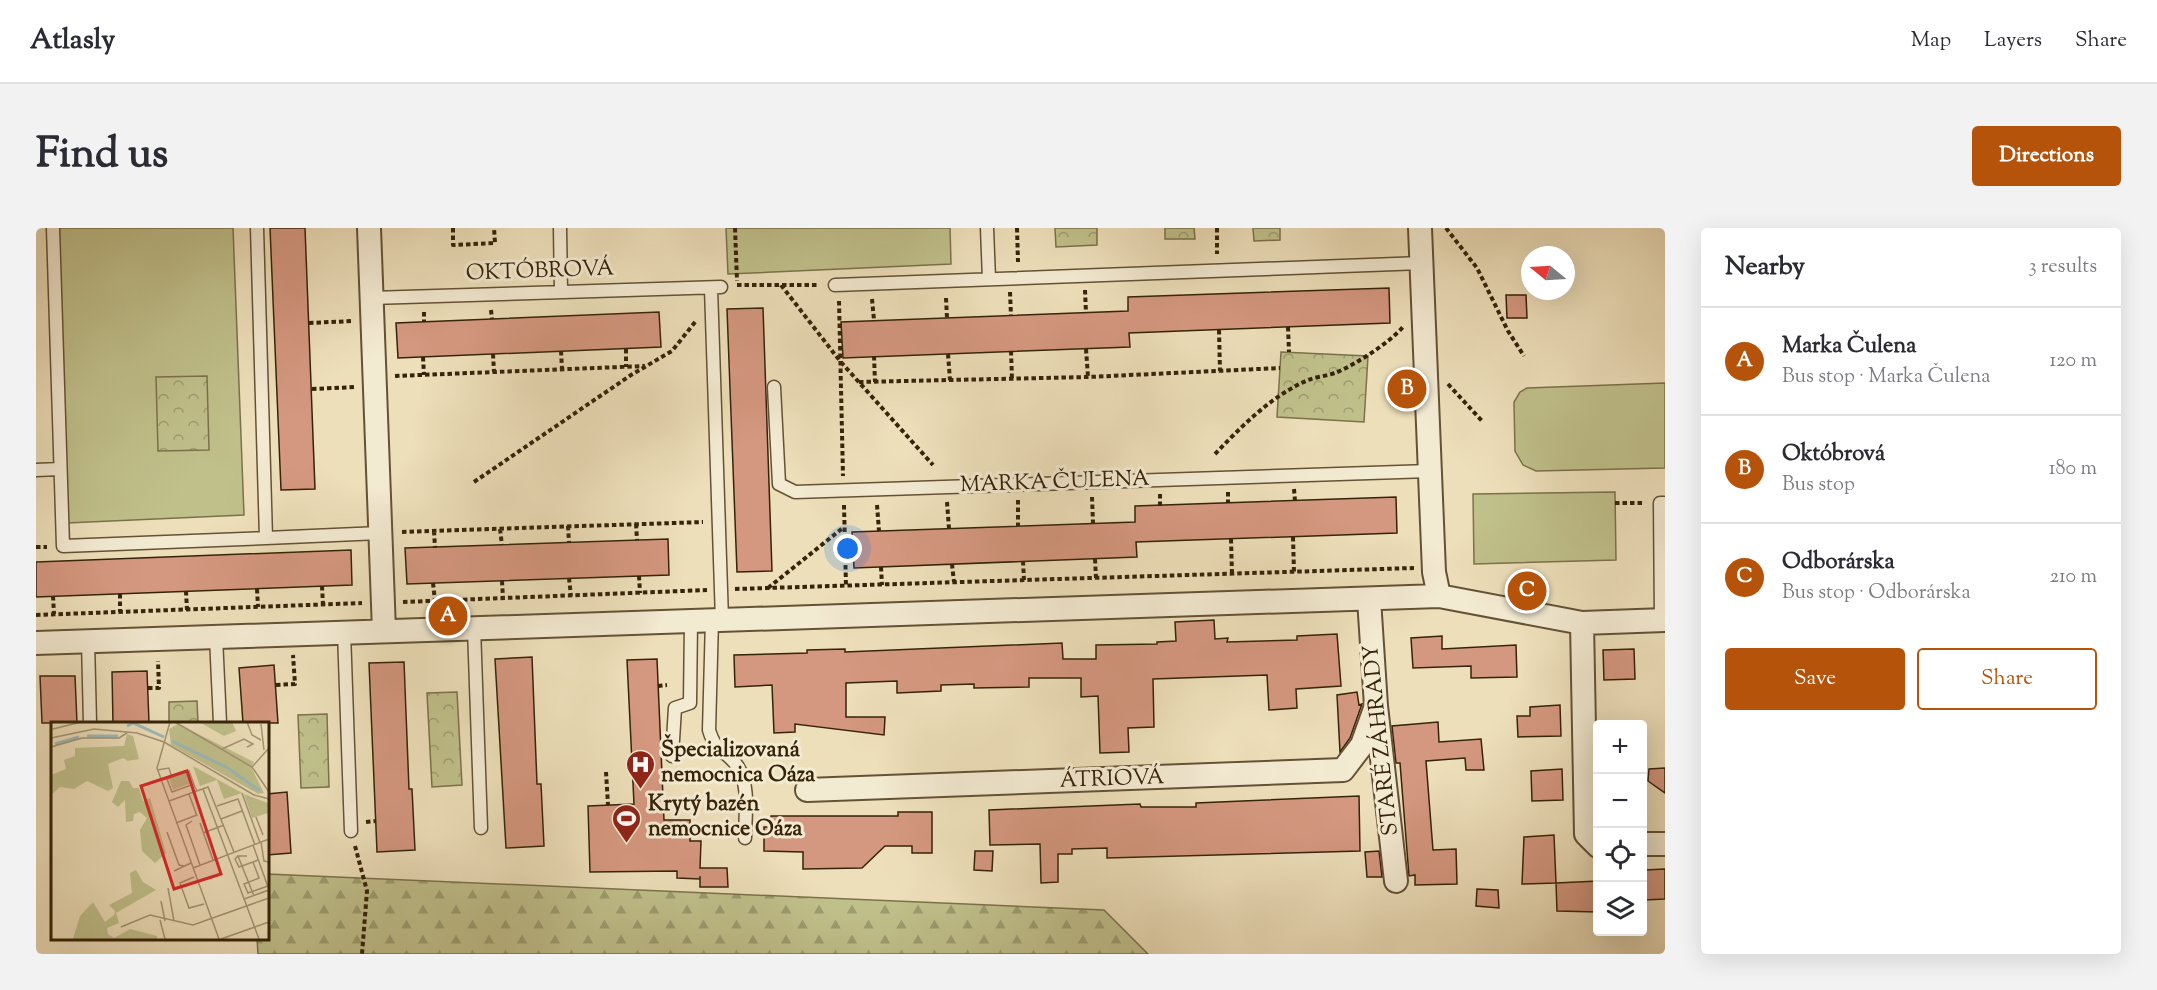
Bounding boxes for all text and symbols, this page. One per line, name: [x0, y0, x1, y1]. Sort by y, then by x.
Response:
text: Atlasly: [30, 21, 115, 61]
text: Map: [1911, 26, 1951, 56]
text: Layers: [1984, 26, 2042, 56]
text: Share: [2075, 26, 2127, 56]
text: Find us: [36, 126, 168, 186]
button: Directions: [1972, 126, 2121, 186]
north arrow: [1521, 246, 1575, 300]
text: Nearby: [1725, 249, 1805, 286]
street label: OKTÓBROVÁ: [465, 252, 615, 291]
text: 3 results: [2028, 253, 2097, 282]
text: Marka Čulena: [1782, 331, 1916, 363]
text: A: [1736, 347, 1753, 376]
text: 120 m: [2049, 347, 2097, 376]
text: Bus stop · Marka Čulena: [1782, 363, 1991, 392]
pin: B: [1388, 366, 1426, 412]
text: Októbrová: [1782, 439, 1885, 471]
text: B: [1738, 455, 1751, 484]
text: 180 m: [2049, 455, 2097, 484]
street label: MARKA ČULENA: [960, 463, 1150, 502]
text: Bus stop: [1782, 471, 1855, 500]
your location: [833, 534, 862, 563]
text: Odborárska: [1782, 547, 1895, 579]
text: C: [1736, 563, 1753, 592]
text: 210 m: [2050, 563, 2097, 592]
pin: C: [1508, 568, 1546, 614]
text: Bus stop · Odborárska: [1782, 579, 1971, 608]
pin: A: [428, 594, 468, 638]
street label: STARÉ ZÁHRADY: [1355, 643, 1408, 837]
button: Save: [1725, 648, 1905, 710]
button: Share: [1917, 648, 2097, 710]
map controls: [1593, 720, 1647, 936]
button: +: [1593, 720, 1647, 774]
inset map: [51, 722, 268, 939]
place label: Špecializovaná nemocnica Oáza: [661, 734, 816, 792]
hospital icon: Špecializovaná nemocnica Oáza: [624, 748, 656, 790]
street label: ÁTRIOVÁ: [1059, 761, 1165, 798]
button: −: [1593, 774, 1647, 828]
place label: Krytý bazén nemocnice Oáza: [648, 789, 803, 846]
sports icon: Krytý bazén nemocnice Oáza: [611, 802, 643, 844]
button: locate: [1593, 828, 1647, 882]
button: layers: [1593, 882, 1647, 936]

